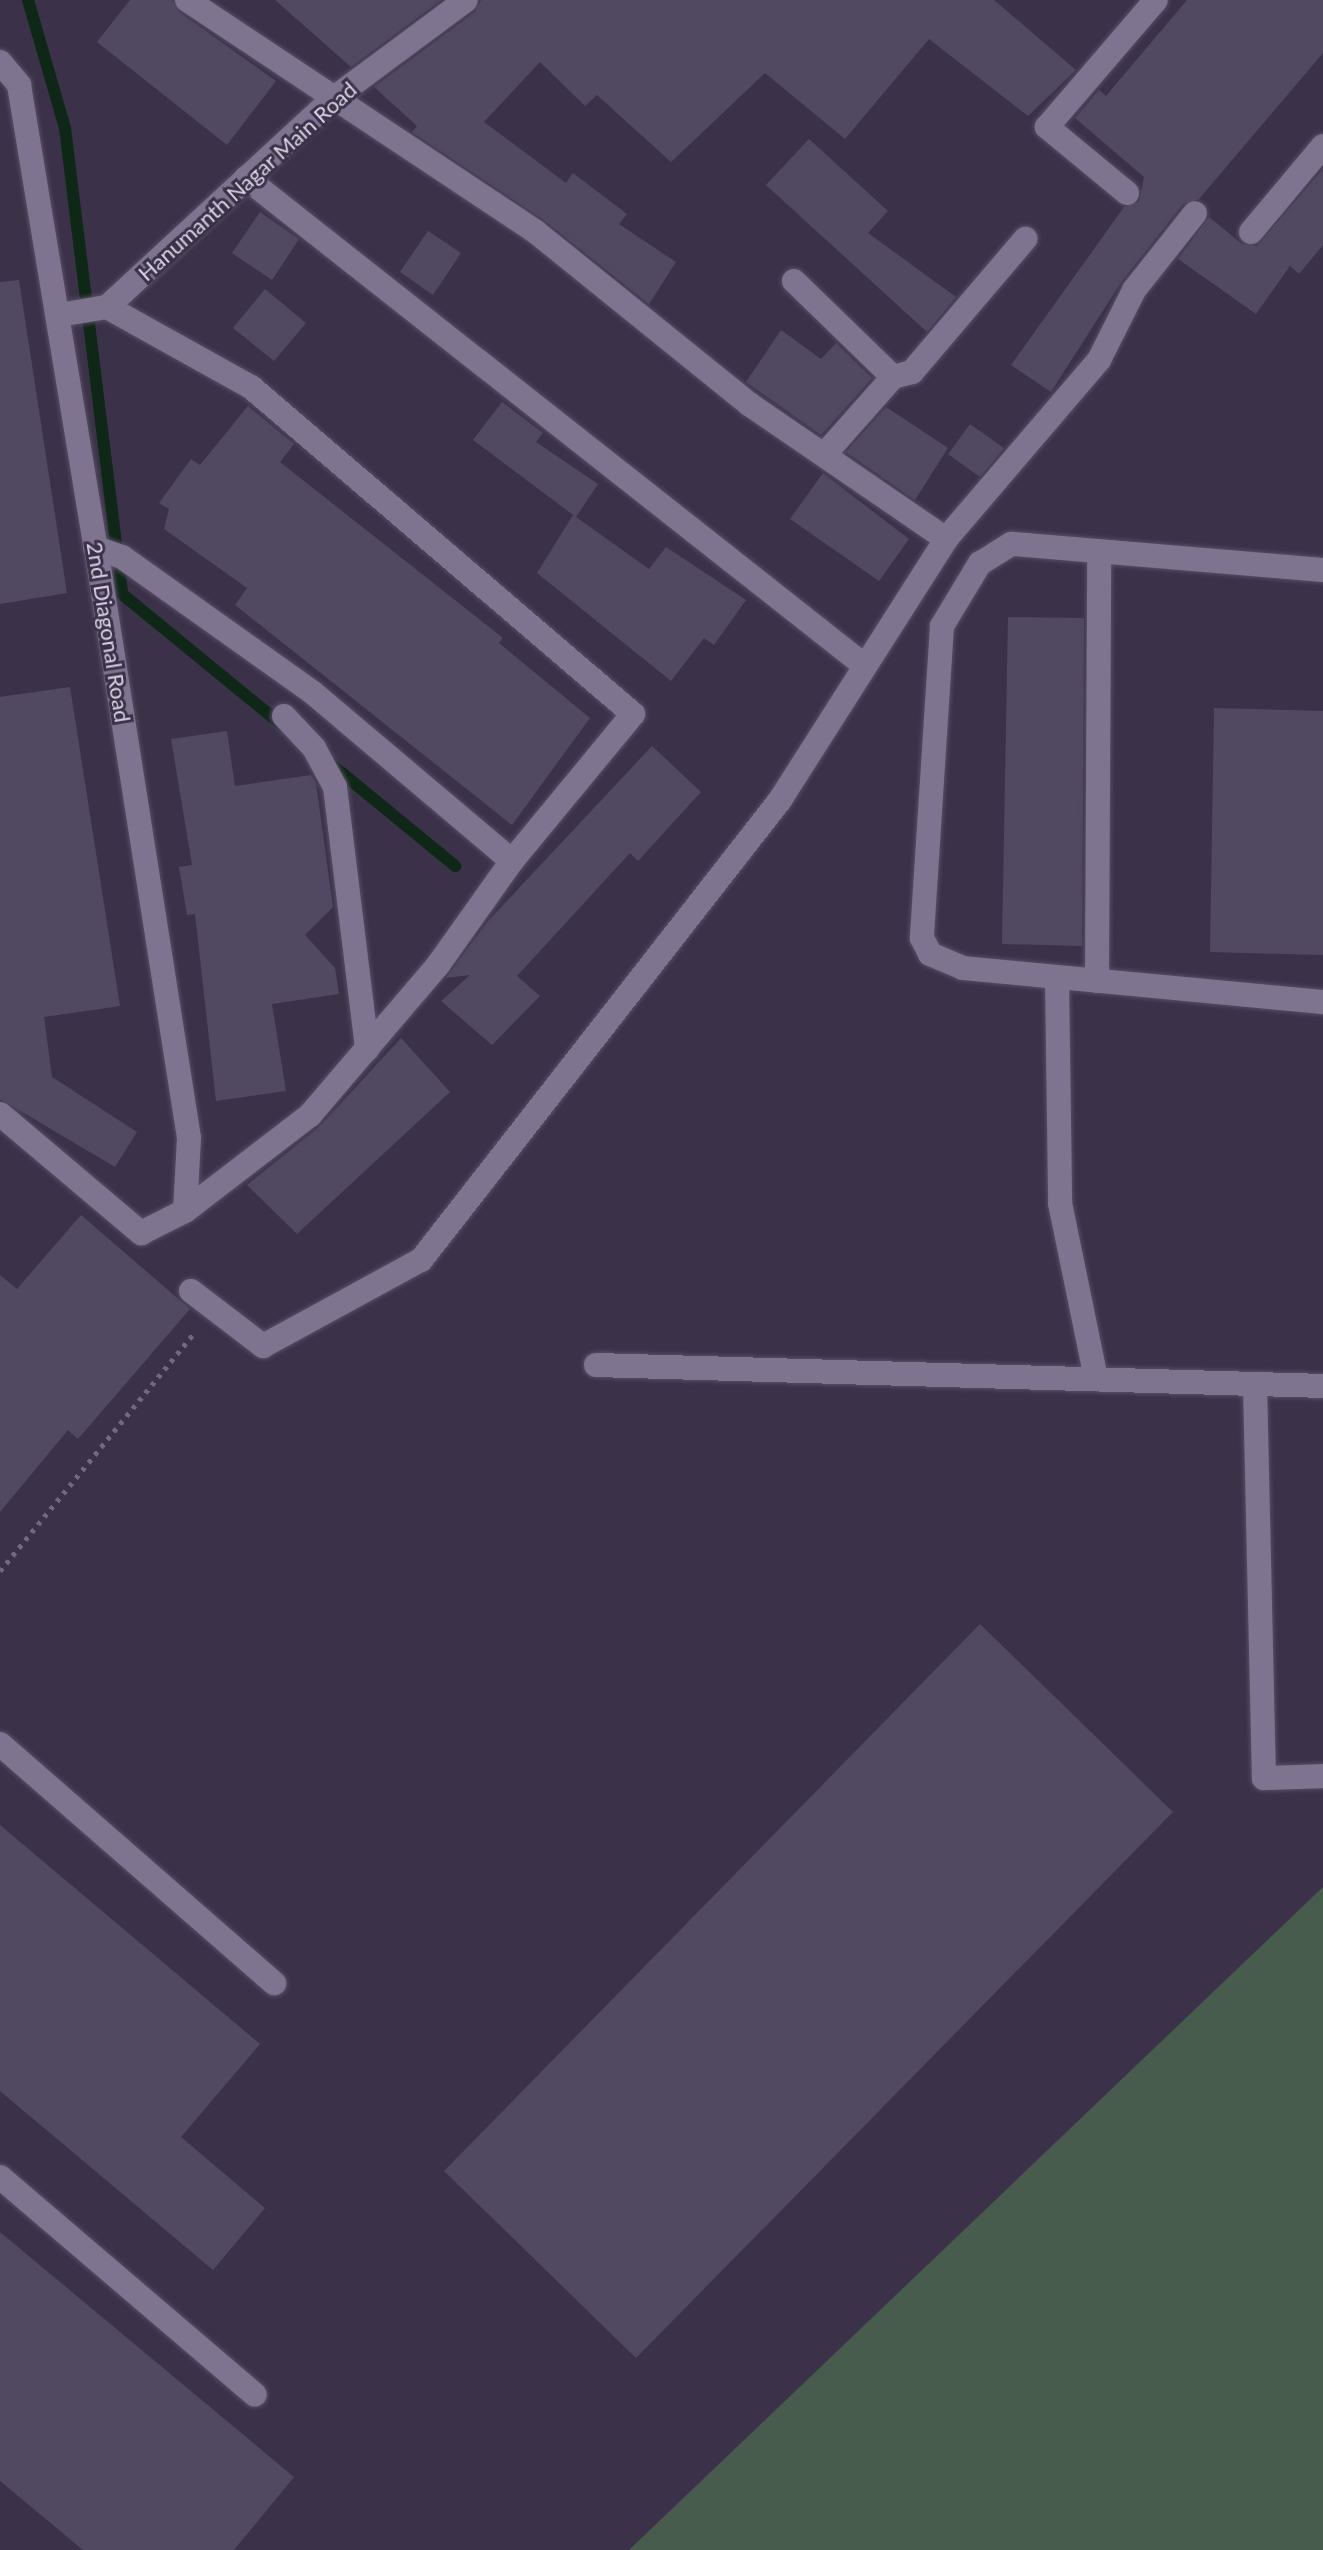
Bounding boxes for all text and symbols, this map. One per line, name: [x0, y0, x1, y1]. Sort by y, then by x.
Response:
street label: Hanumanth Nagar Main Road: [132, 76, 362, 286]
street label: 2nd Diagonal Road: [82, 540, 136, 724]

